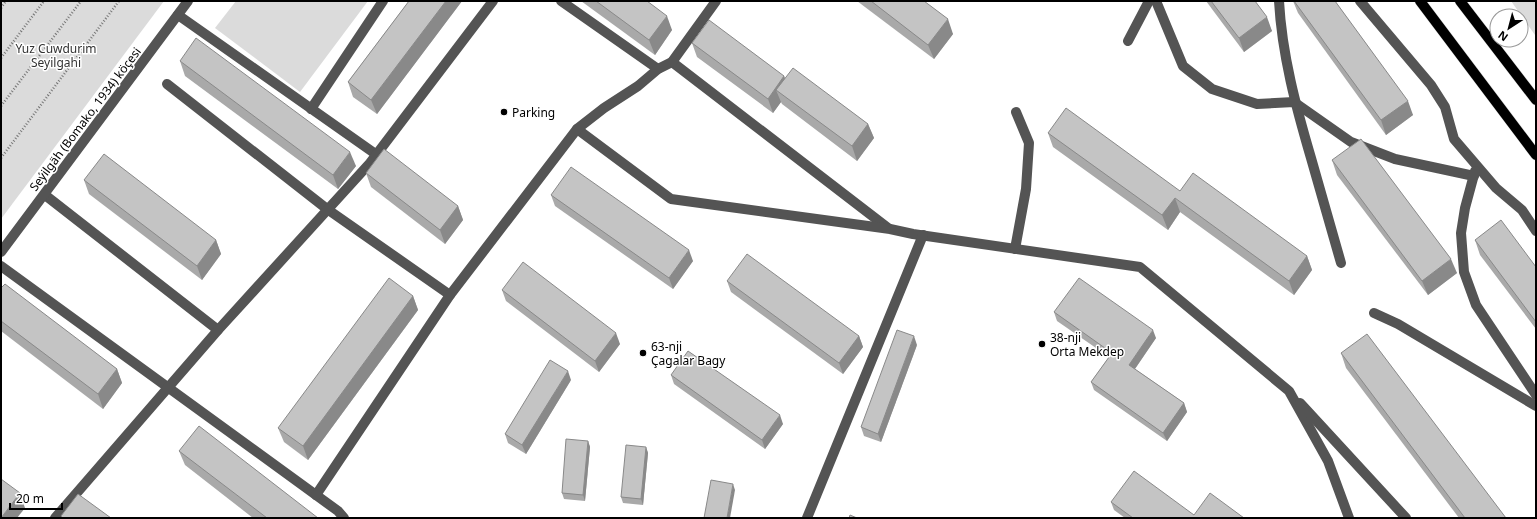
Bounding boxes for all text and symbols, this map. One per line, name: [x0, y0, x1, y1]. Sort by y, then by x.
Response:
north arrow: [1489, 8, 1529, 48]
text: N: [1495, 28, 1511, 45]
park label: Yuz Cuwdurim Seyilgahi: [15, 40, 97, 71]
street label: Seýilgäh (Bomako, 1934) köçesi: [25, 44, 145, 194]
place label: Parking: [512, 104, 555, 121]
marker: Parking: [499, 107, 509, 117]
place label: 38-nji Orta Mekdep: [1050, 329, 1124, 360]
place label: 63-nji Çagalar Bagy: [651, 338, 726, 369]
marker: 38-nji Orta Mekdep: [1037, 339, 1047, 349]
marker: 63-nji Çagalar Bagy: [638, 348, 648, 358]
scale bar: [10, 485, 62, 511]
text: 20 m: [16, 490, 44, 507]

